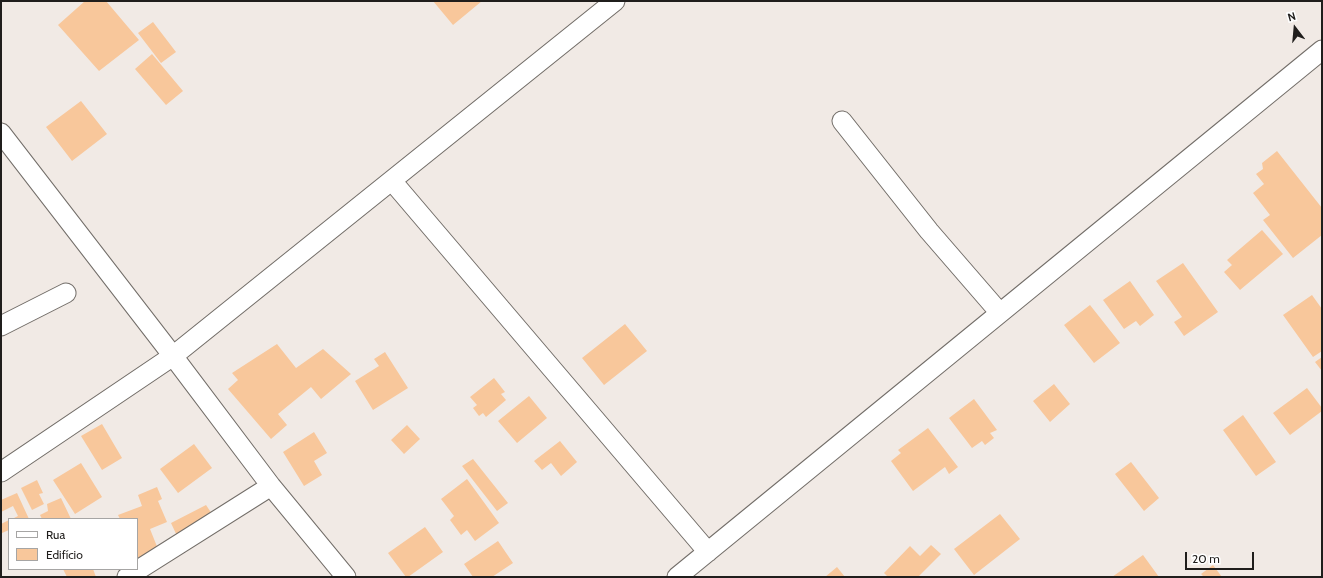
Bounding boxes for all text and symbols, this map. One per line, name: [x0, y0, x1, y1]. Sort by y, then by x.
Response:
north arrow: [1275, 8, 1315, 48]
text: N: [1286, 9, 1297, 24]
legend: [8, 518, 138, 570]
text: Rua: [46, 527, 65, 542]
scale bar: [1187, 544, 1256, 570]
text: Edifício: [46, 547, 83, 562]
text: 20 m: [1192, 551, 1220, 566]

